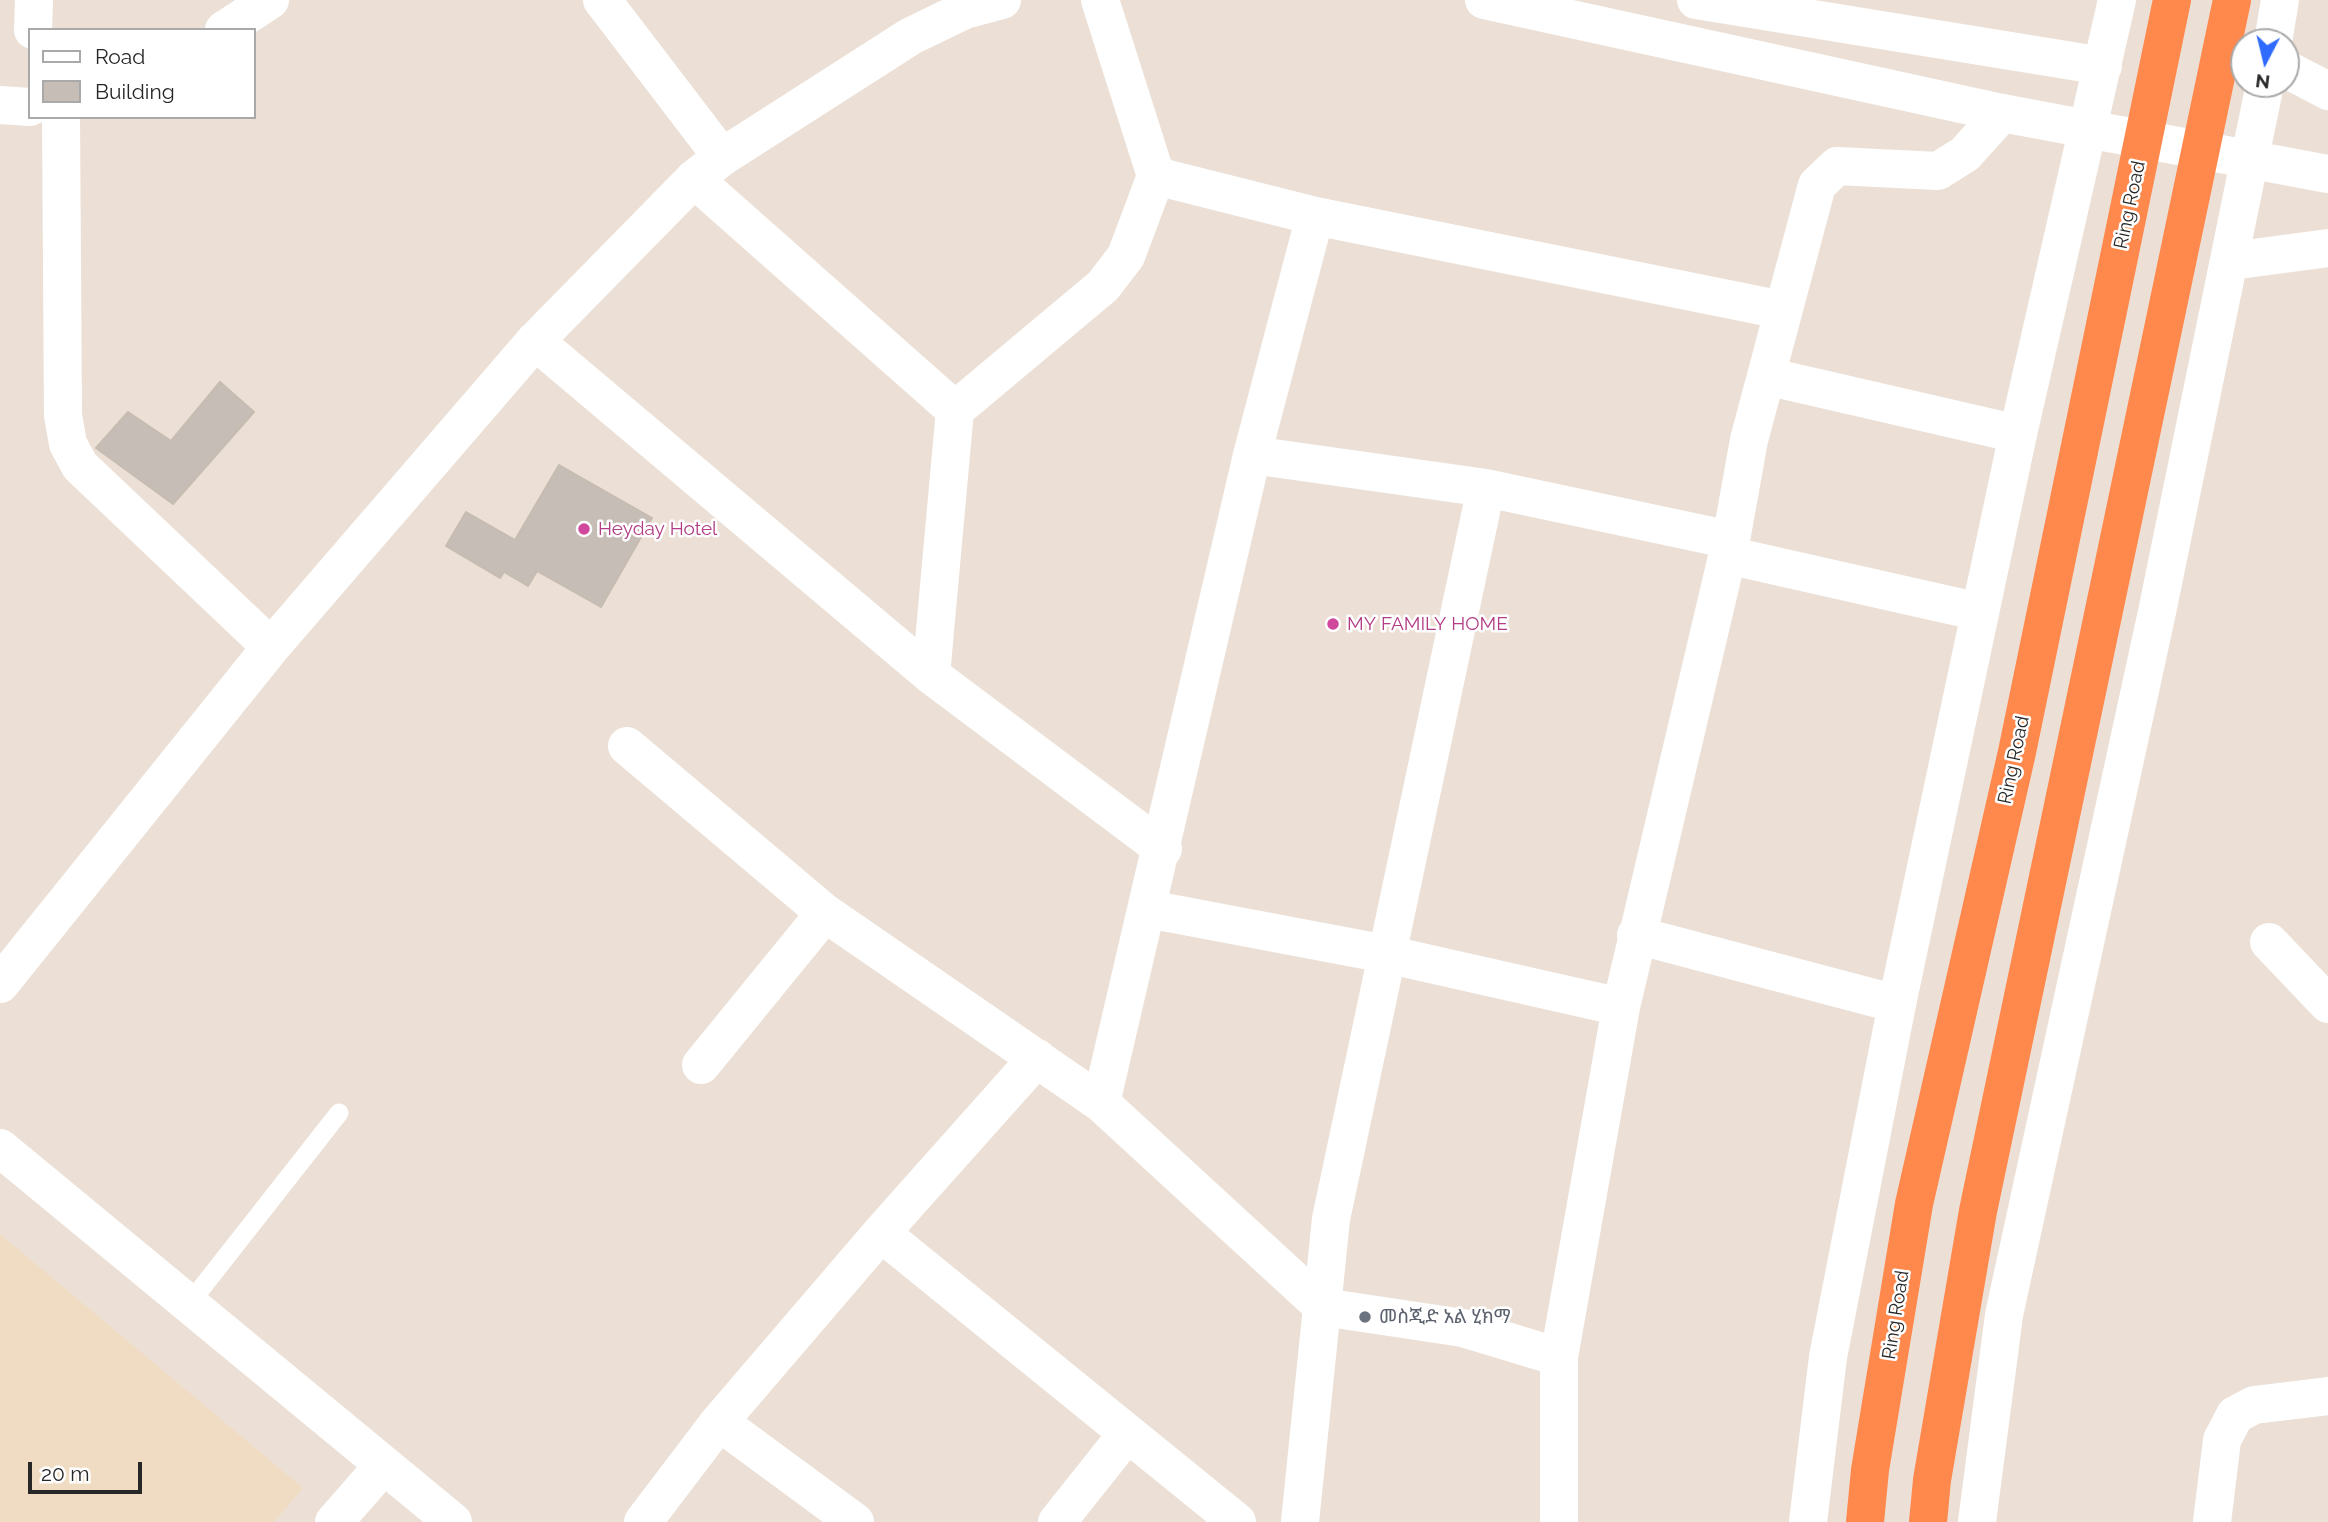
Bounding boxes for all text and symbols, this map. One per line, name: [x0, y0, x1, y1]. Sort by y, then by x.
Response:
legend: [28, 28, 256, 119]
north arrow: [2230, 28, 2300, 98]
text: Road: [95, 44, 145, 69]
text: N: [2254, 70, 2271, 94]
text: Building: [95, 79, 175, 104]
street label: Ring Road: [2110, 159, 2150, 251]
place label: Heyday Hotel: [598, 518, 717, 540]
marker: Heyday Hotel: [576, 521, 592, 537]
place label: MY FAMILY HOME: [1347, 613, 1508, 635]
marker: MY FAMILY HOME: [1325, 616, 1341, 632]
street label: Ring Road: [1994, 714, 2034, 806]
street label: Ring Road: [1878, 1269, 1914, 1361]
place label: መስጂድ አል ሂክማ: [1379, 1306, 1511, 1328]
marker: መስጂድ አል ሂክማ: [1357, 1309, 1373, 1325]
scale bar: [32, 1448, 145, 1492]
text: 20 m: [41, 1461, 89, 1486]

